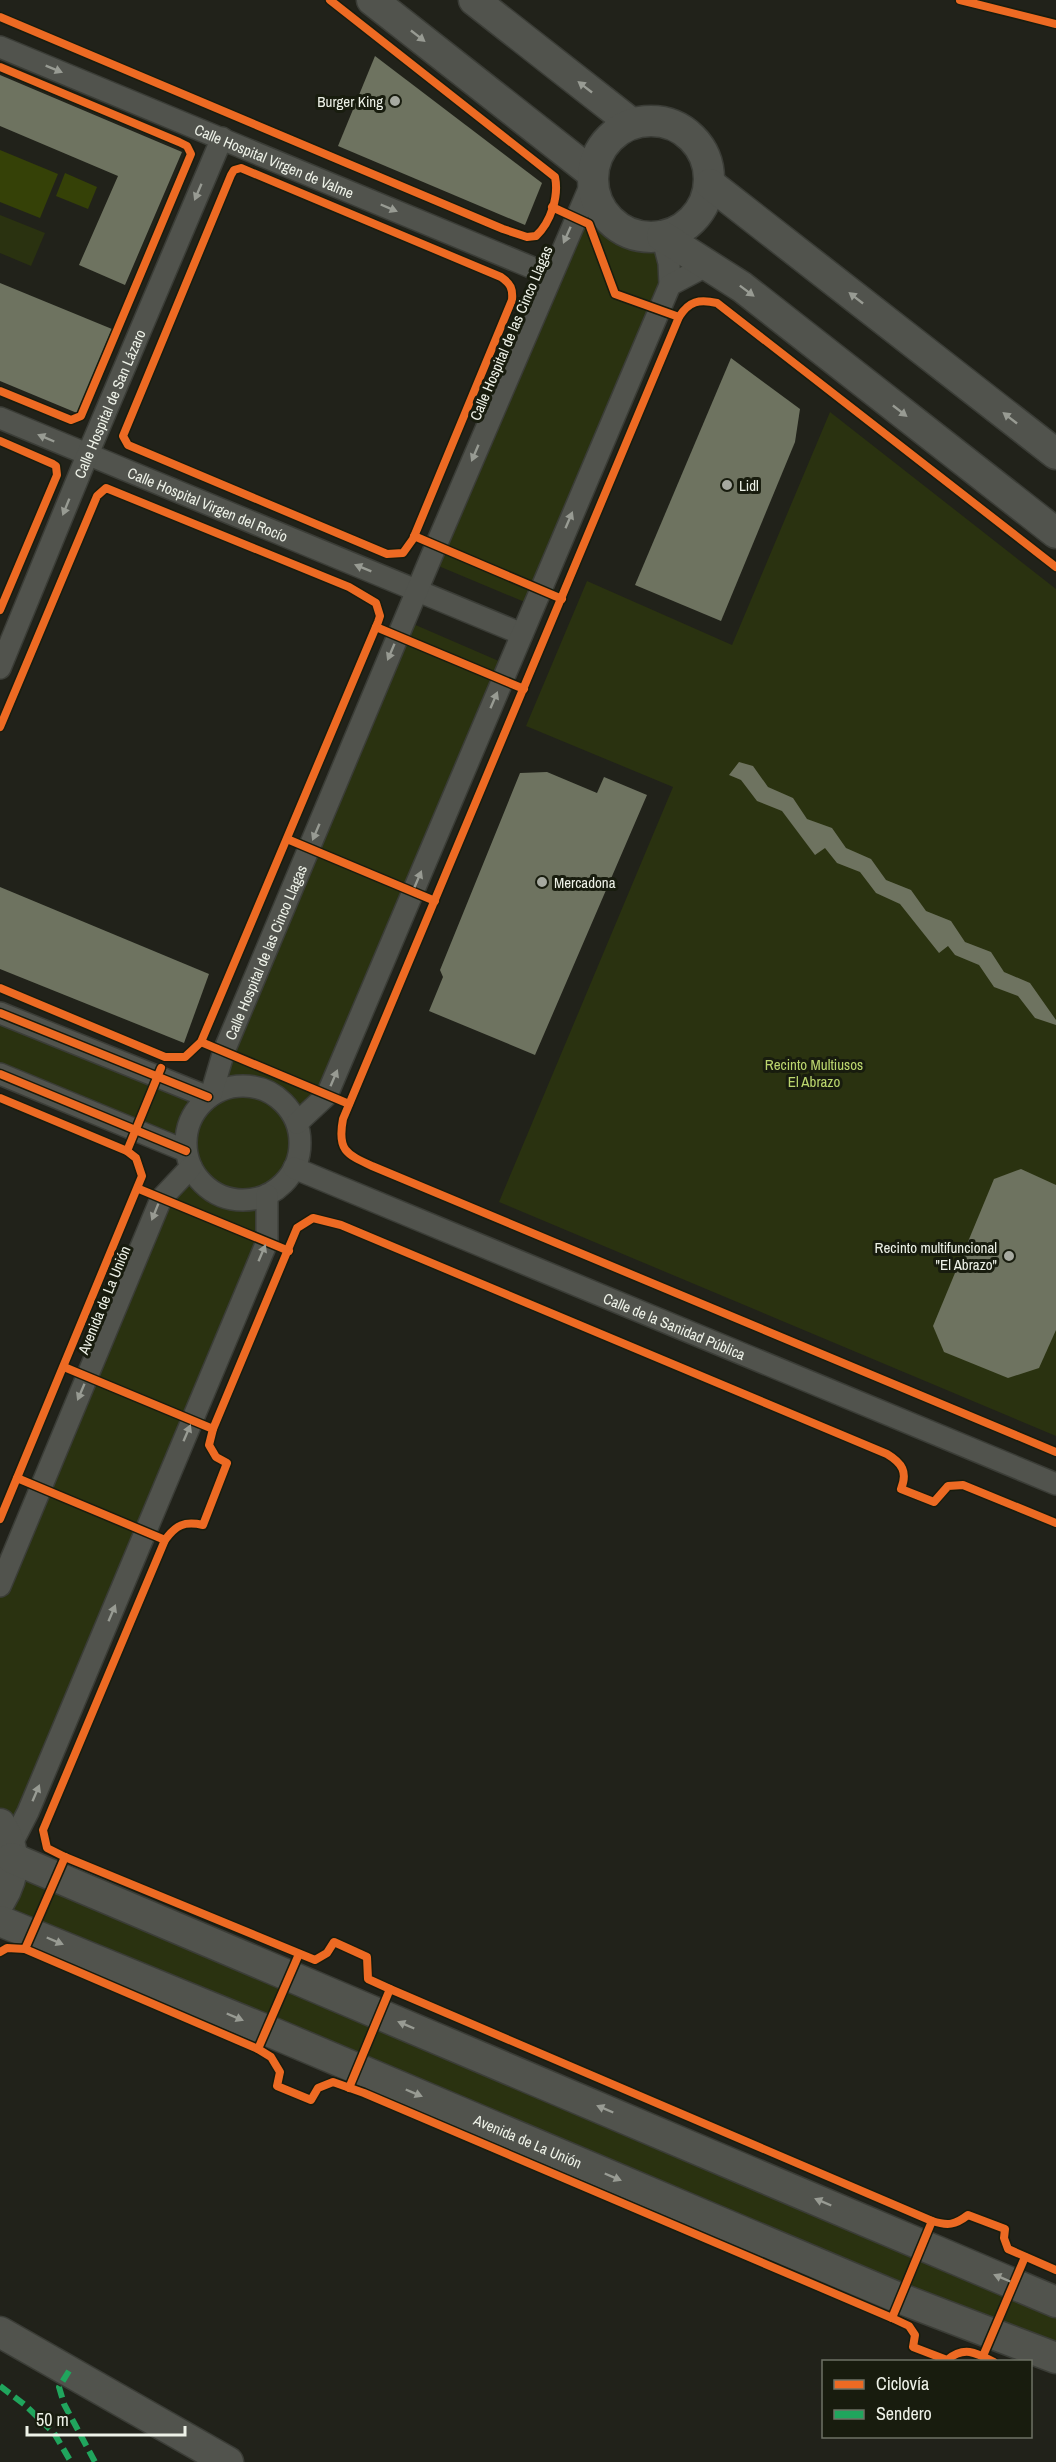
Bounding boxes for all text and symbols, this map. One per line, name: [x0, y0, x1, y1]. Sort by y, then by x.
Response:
one-way arrow: [410, 30, 426, 43]
one-way arrow: [45, 65, 63, 74]
one-way arrow: [577, 81, 593, 94]
place label: Burger King: [317, 91, 383, 112]
marker: Burger King: [388, 94, 402, 108]
street label: Calle Hospital Virgen de Valme: [192, 118, 357, 203]
one-way arrow: [193, 183, 202, 201]
one-way arrow: [381, 203, 399, 213]
one-way arrow: [563, 226, 572, 243]
street label: Calle Hospital de las Cinco Llagas: [465, 242, 557, 424]
one-way arrow: [738, 285, 754, 297]
one-way arrow: [848, 292, 864, 305]
street label: Calle Hospital de San Lázaro: [68, 326, 150, 481]
one-way arrow: [893, 405, 908, 417]
one-way arrow: [1002, 412, 1018, 425]
one-way arrow: [37, 433, 55, 443]
one-way arrow: [470, 444, 479, 462]
street label: Calle Hospital Virgen del Rocío: [125, 462, 291, 547]
place label: Lidl: [739, 475, 759, 496]
marker: Lidl: [720, 478, 734, 492]
one-way arrow: [61, 499, 71, 517]
one-way arrow: [565, 511, 574, 529]
one-way arrow: [353, 563, 371, 573]
one-way arrow: [386, 643, 395, 661]
one-way arrow: [490, 691, 499, 709]
one-way arrow: [311, 823, 320, 841]
street label: Calle Hospital de las Cinco Llagas: [219, 861, 311, 1043]
one-way arrow: [413, 870, 423, 888]
place label: Mercadona: [554, 872, 616, 893]
marker: Mercadona: [535, 875, 549, 889]
park label: Recinto Multiusos El Abrazo: [765, 1054, 863, 1092]
one-way arrow: [329, 1069, 339, 1087]
one-way arrow: [150, 1203, 159, 1221]
place label: Recinto multifuncional "El Abrazo": [875, 1237, 997, 1275]
street label: Avenida de La Unión: [72, 1243, 135, 1358]
one-way arrow: [258, 1244, 267, 1262]
marker: Recinto multifuncional "El Abrazo": [1002, 1249, 1016, 1263]
street label: Calle de la Sanidad Pública: [600, 1287, 749, 1365]
one-way arrow: [76, 1384, 86, 1402]
one-way arrow: [183, 1424, 192, 1442]
one-way arrow: [108, 1604, 117, 1622]
one-way arrow: [31, 1783, 41, 1801]
one-way arrow: [46, 1936, 64, 1946]
one-way arrow: [226, 2012, 244, 2022]
one-way arrow: [397, 2020, 415, 2029]
one-way arrow: [405, 2089, 423, 2098]
one-way arrow: [595, 2104, 613, 2114]
street label: Avenida de La Unión: [470, 2108, 585, 2173]
one-way arrow: [604, 2173, 621, 2182]
one-way arrow: [813, 2197, 831, 2207]
one-way arrow: [993, 2273, 1011, 2283]
legend: [822, 2360, 1032, 2438]
text: Ciclovía: [876, 2371, 929, 2396]
scale bar: [27, 2399, 184, 2437]
text: Sendero: [876, 2401, 932, 2426]
text: 50 m: [36, 2407, 69, 2432]

